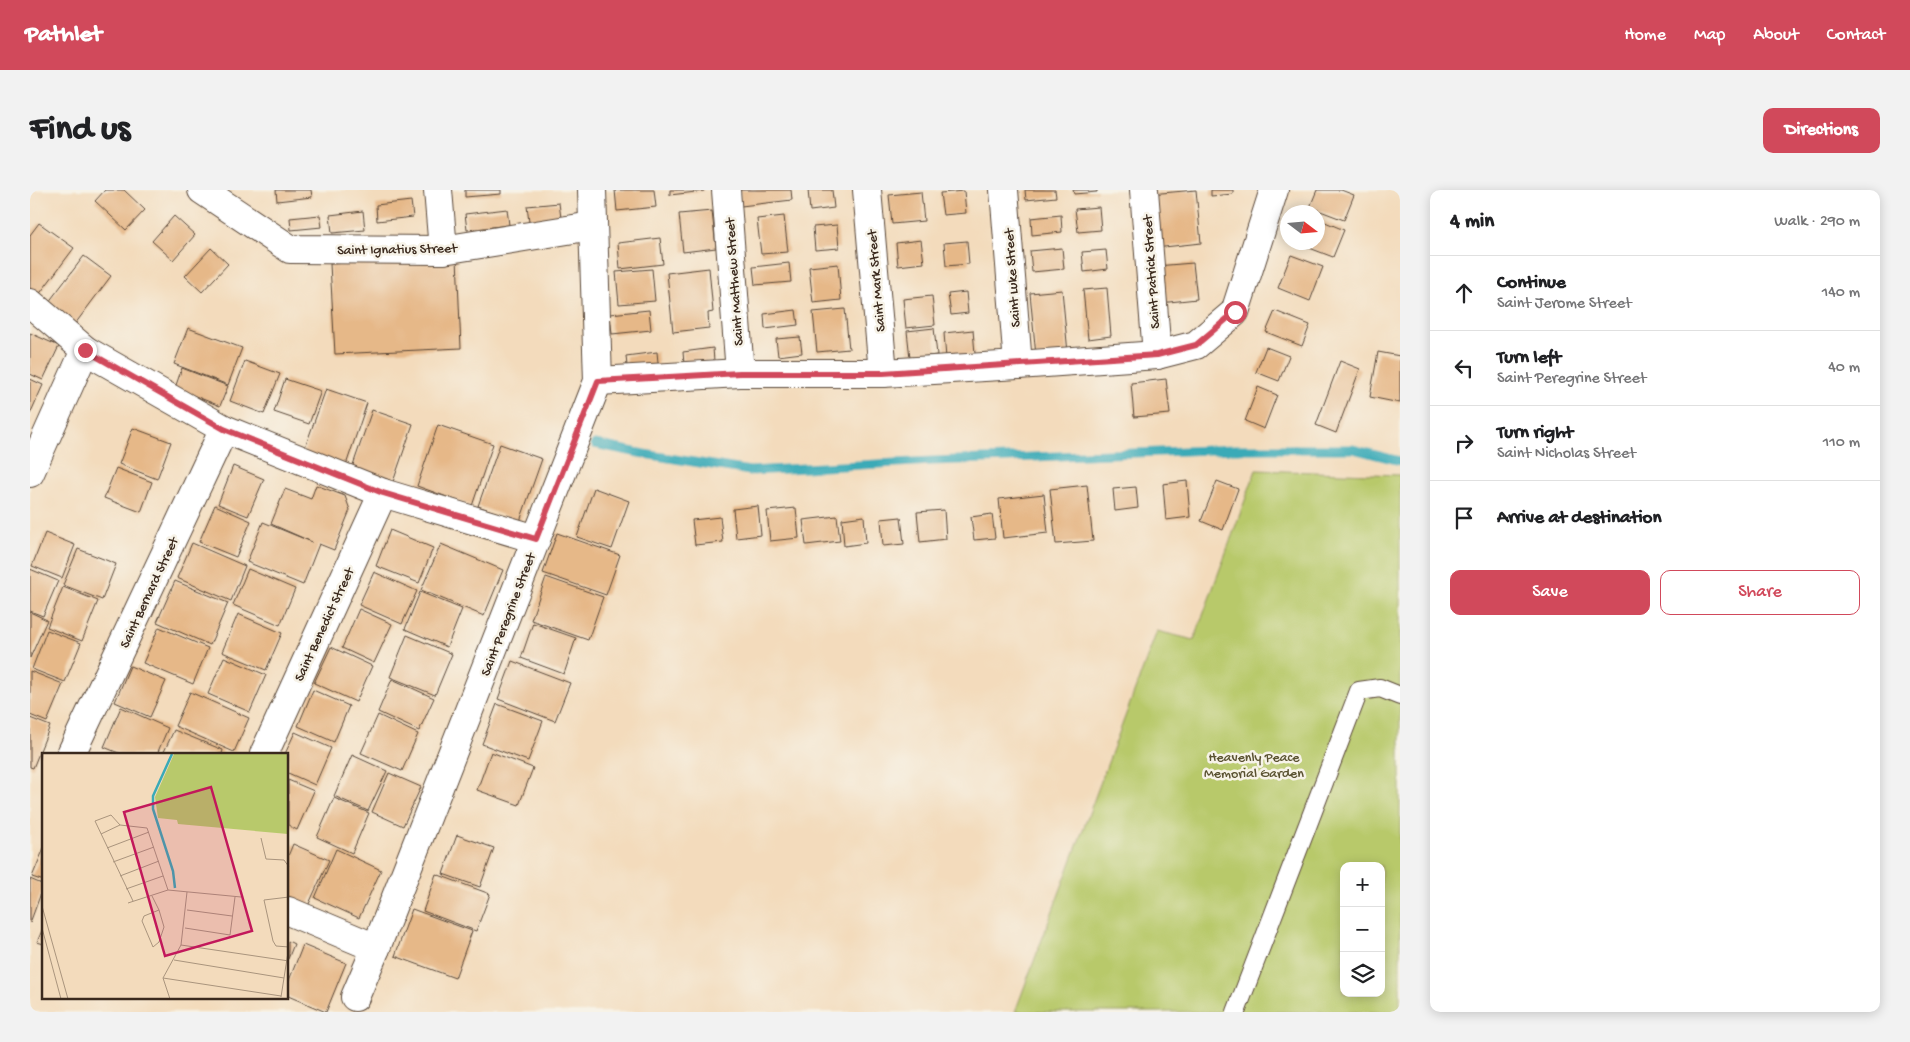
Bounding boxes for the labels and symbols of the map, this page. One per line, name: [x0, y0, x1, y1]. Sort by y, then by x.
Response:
north arrow: [1280, 205, 1325, 250]
street label: Saint Patrick Street: [1140, 213, 1165, 329]
street label: Saint Matthew Street: [722, 216, 748, 346]
street label: Saint Luke Street: [1001, 227, 1025, 328]
street label: Saint Mark Street: [864, 228, 890, 332]
street label: Saint Ignatius Street: [337, 241, 458, 260]
route start: [1224, 301, 1247, 324]
route end: [74, 339, 97, 362]
street label: Saint Bernard Street: [117, 534, 184, 651]
street label: Saint Peregrine Street: [478, 550, 541, 679]
street label: Saint Benedict Street: [291, 564, 360, 685]
park label: Heavenly Peace Memorial Garden: [1204, 750, 1304, 783]
inset map: [42, 753, 289, 1000]

